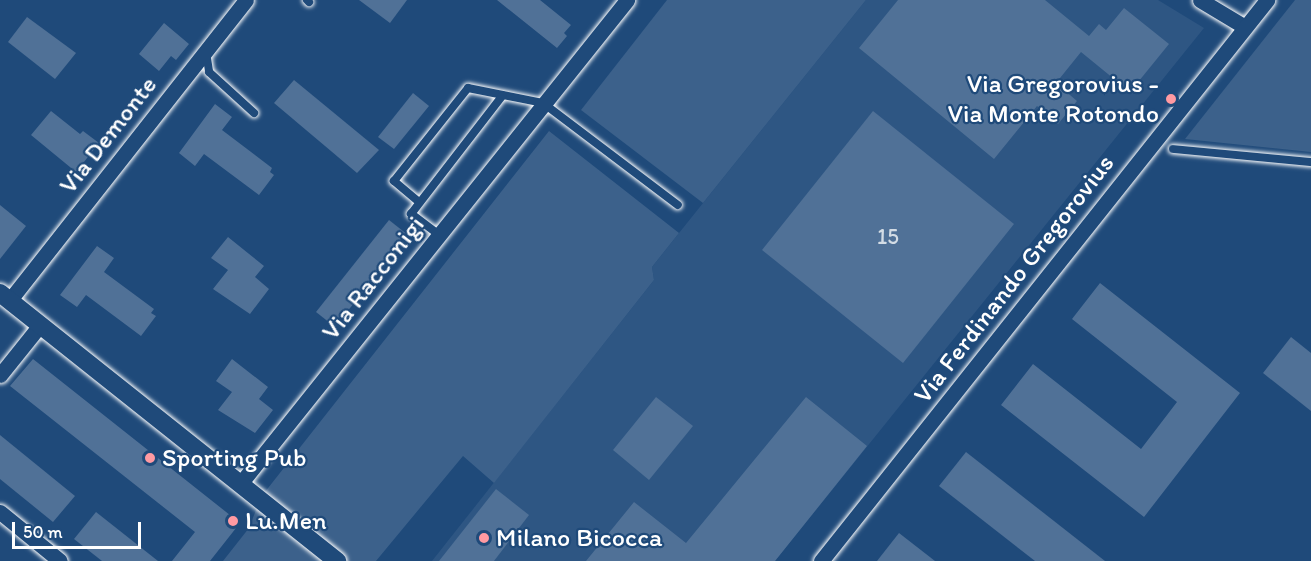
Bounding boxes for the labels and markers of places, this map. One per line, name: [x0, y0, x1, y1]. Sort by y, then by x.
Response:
place label: Via Gregorovius - Via Monte Rotondo: [949, 68, 1159, 130]
marker: Via Gregorovius - Via Monte Rotondo: [1164, 92, 1178, 106]
place label: Sporting Pub: [162, 442, 306, 474]
marker: Sporting Pub: [143, 451, 157, 465]
place label: Lu.Men: [245, 505, 327, 537]
marker: Lu.Men: [226, 514, 240, 528]
place label: Milano Bicocca: [496, 522, 663, 554]
marker: Milano Bicocca: [477, 531, 491, 545]

